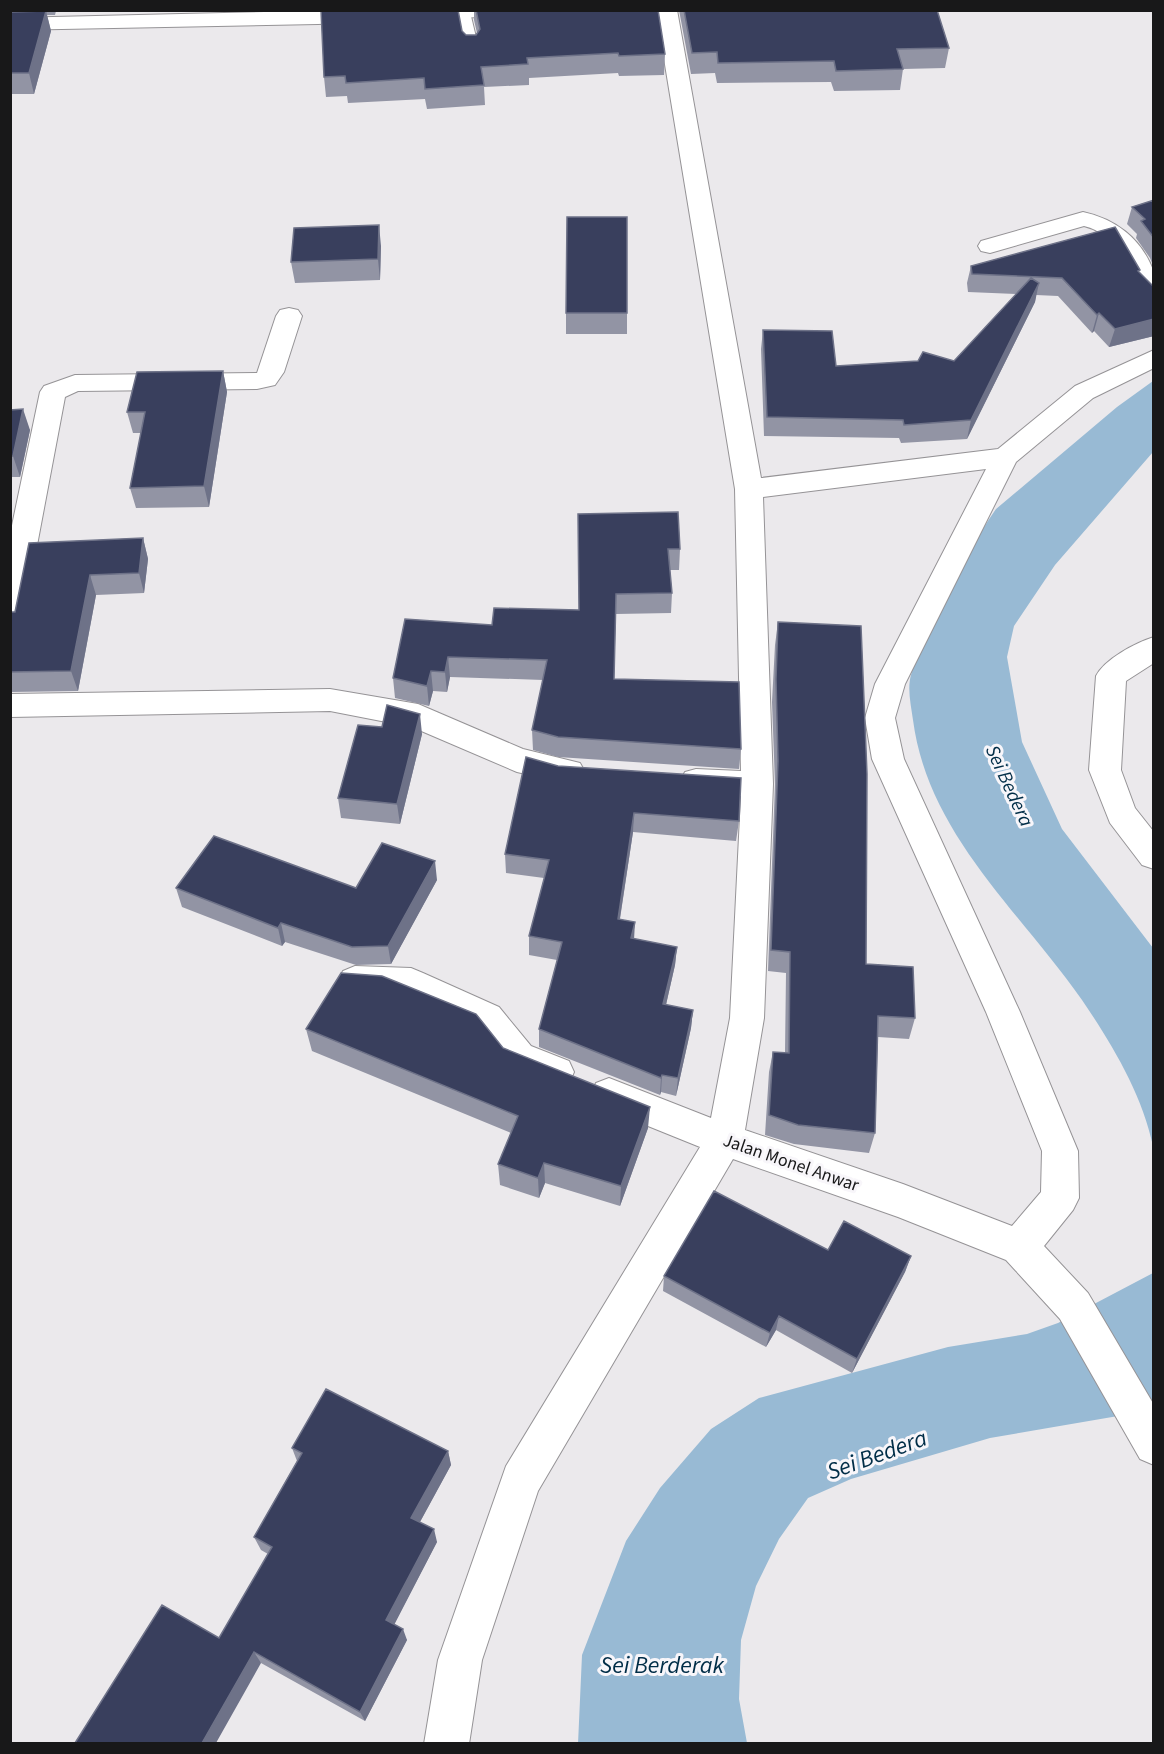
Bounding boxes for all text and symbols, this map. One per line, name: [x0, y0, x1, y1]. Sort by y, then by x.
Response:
water label: Sei Bedera: [978, 741, 1040, 832]
street label: Jalan Monel Anwar: [720, 1128, 863, 1198]
water label: Sei Bedera: [822, 1421, 932, 1489]
water label: Sei Berderak: [600, 1648, 725, 1683]

